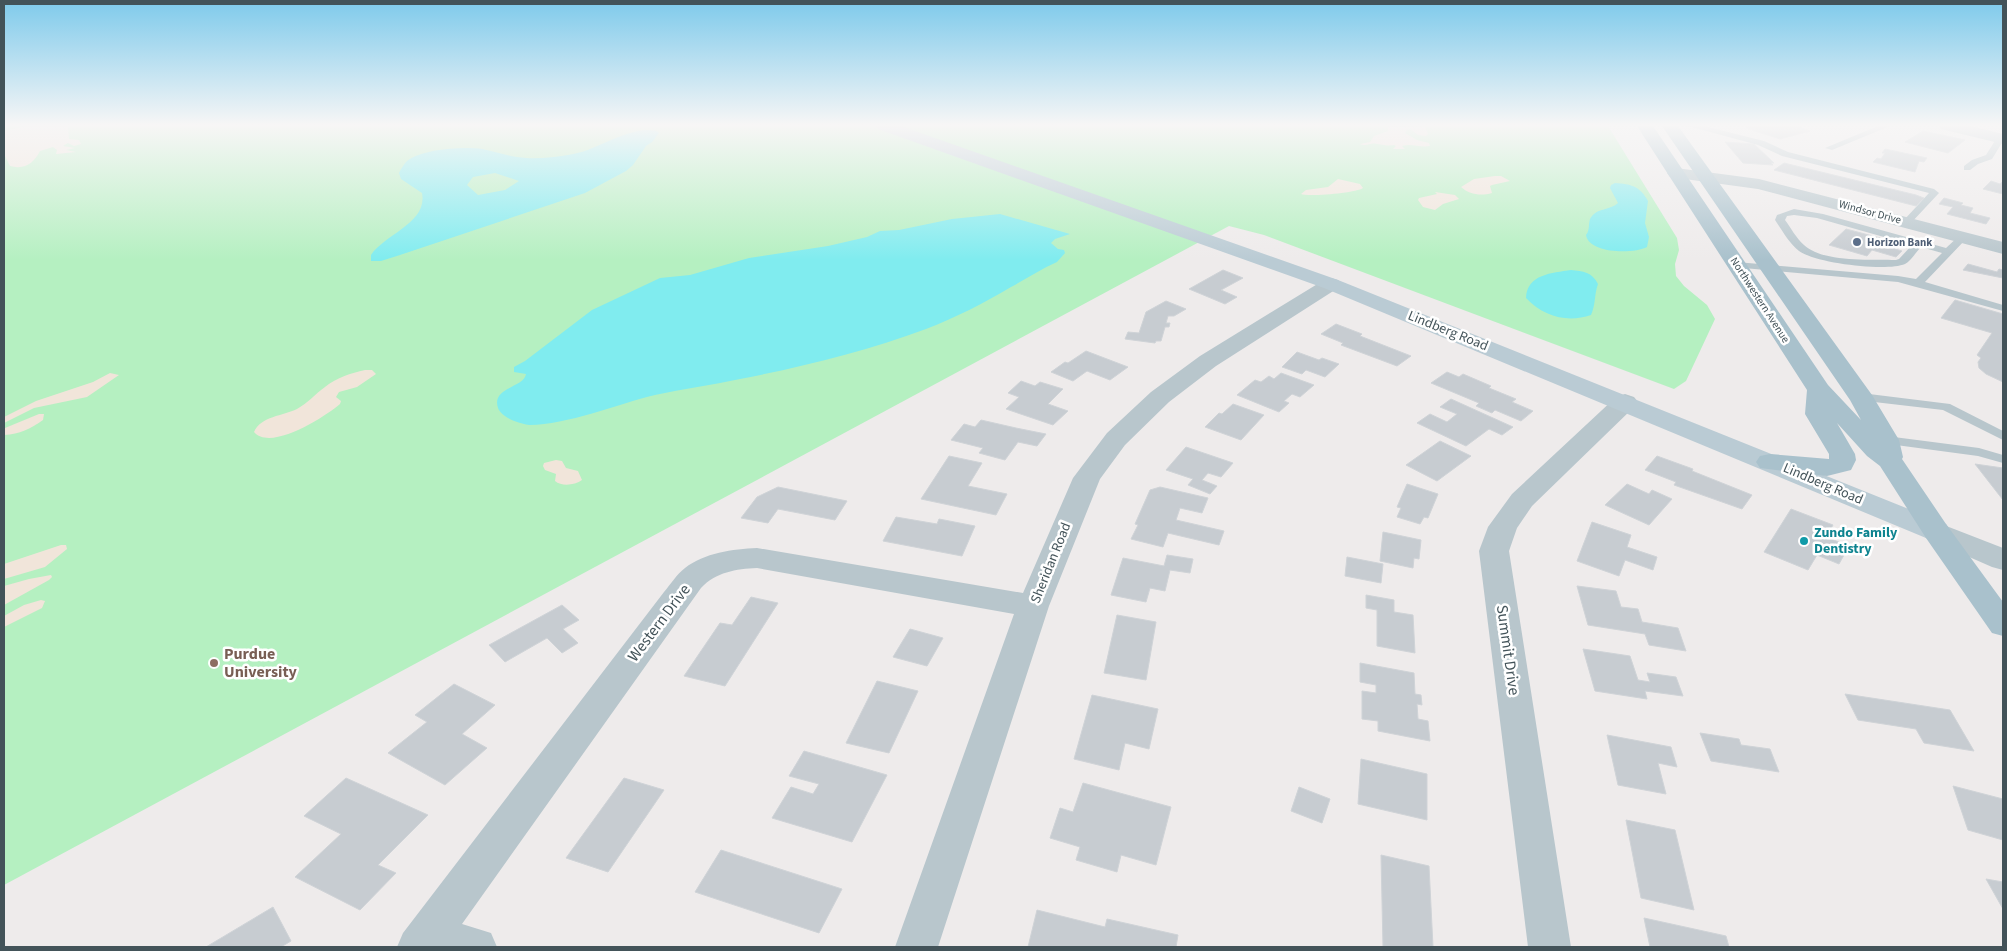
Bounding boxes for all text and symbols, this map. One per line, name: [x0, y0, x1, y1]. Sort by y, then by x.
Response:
street label: Windsor Drive: [1837, 196, 1903, 228]
place label: Horizon Bank: [1867, 235, 1932, 250]
marker: Horizon Bank: [1851, 236, 1863, 248]
street label: Northwestern Avenue: [1727, 254, 1794, 346]
street label: Lindberg Road: [1405, 306, 1491, 356]
street label: Lindberg Road: [1780, 458, 1866, 510]
street label: Sheridan Road: [1026, 520, 1076, 606]
place label: Zundo Family Dentistry: [1814, 523, 1898, 559]
marker: Zundo Family Dentistry: [1798, 535, 1810, 547]
street label: Western Drive: [622, 580, 696, 666]
street label: Summit Drive: [1491, 603, 1525, 697]
place label: Purdue University: [224, 643, 298, 683]
marker: Purdue University: [208, 657, 220, 669]

